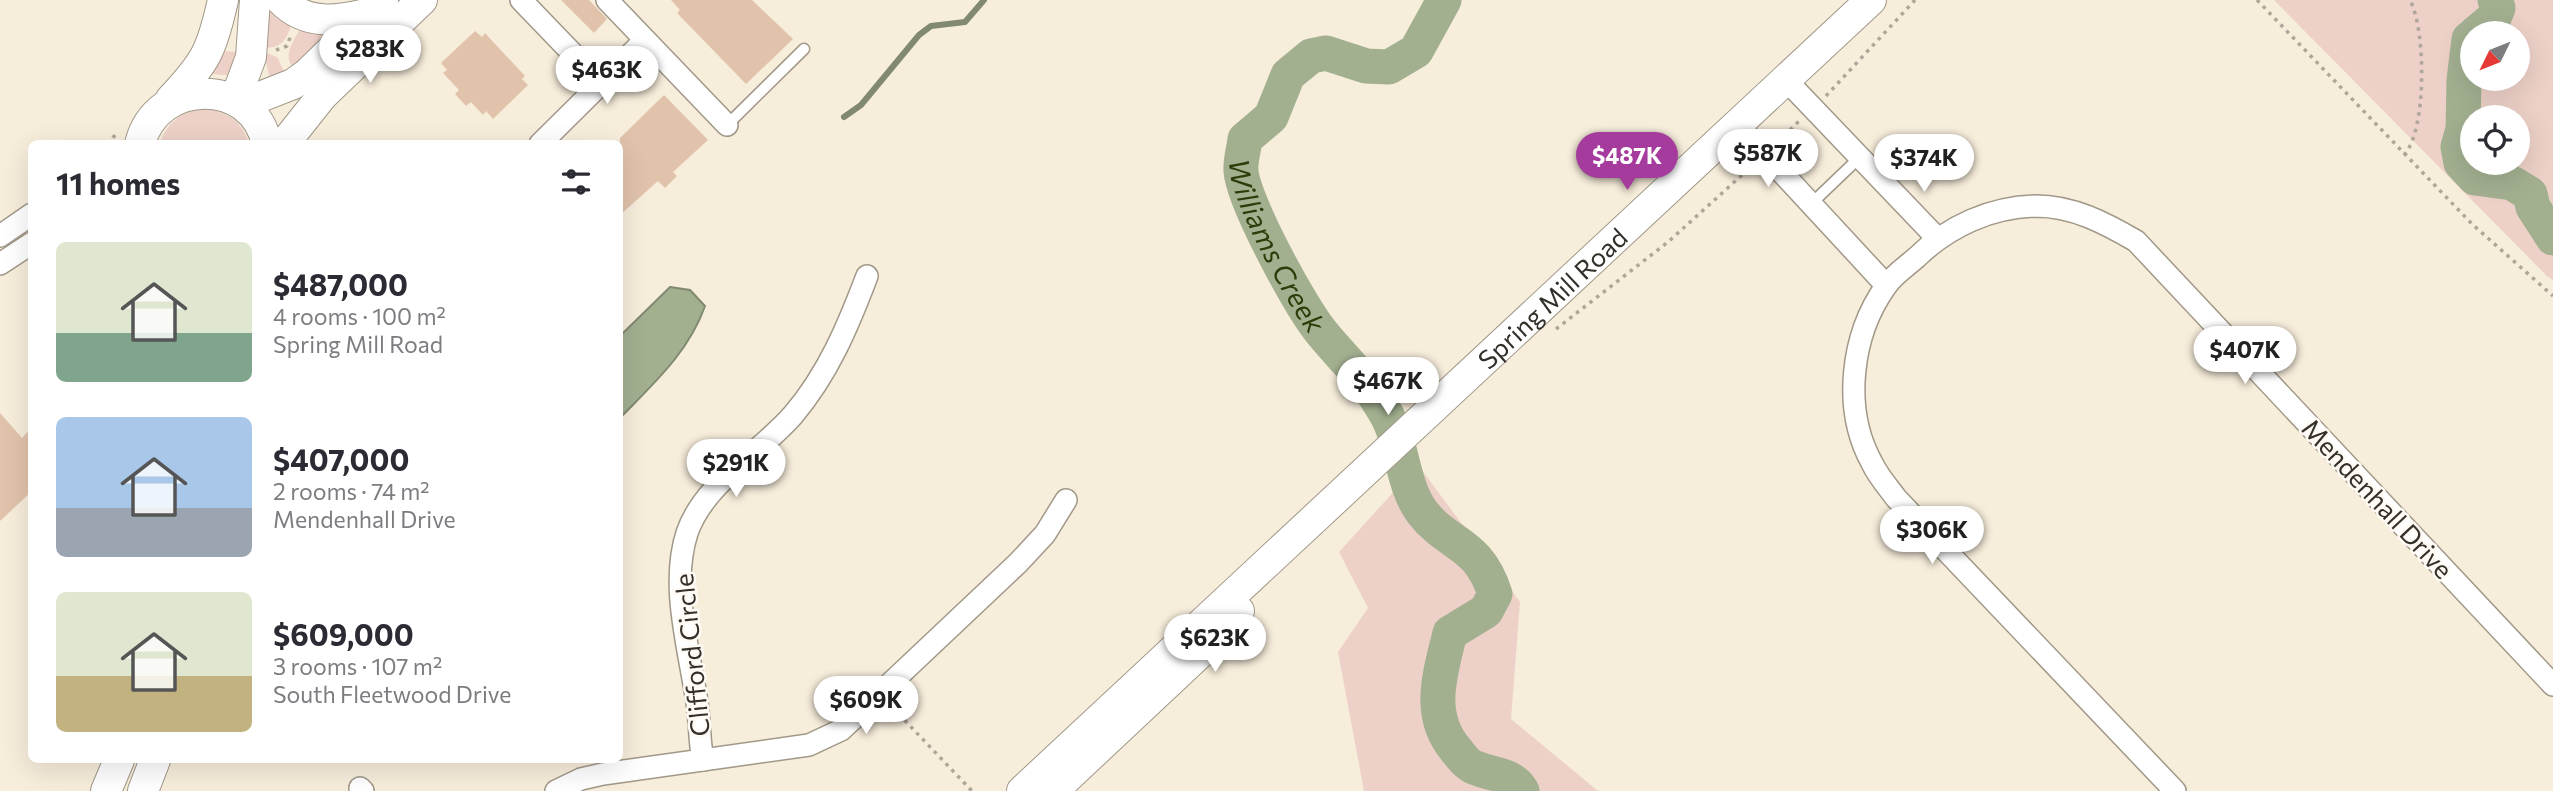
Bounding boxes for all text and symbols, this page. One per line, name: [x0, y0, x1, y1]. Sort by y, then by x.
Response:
north arrow: [2460, 21, 2530, 91]
map controls: [2460, 21, 2530, 175]
pin: $283K: [321, 25, 419, 85]
text: $283K: [335, 34, 405, 62]
pin: $463K: [558, 46, 656, 106]
text: $463K: [572, 55, 642, 83]
button: locate: [2460, 105, 2530, 175]
pin: $587K: [1719, 130, 1817, 189]
pin: $487K: [1578, 132, 1676, 192]
pin: $374K: [1875, 134, 1973, 194]
text: $587K: [1733, 138, 1803, 166]
text: $487K: [1592, 141, 1662, 169]
text: $374K: [1890, 143, 1958, 171]
water label: Williams Creek: [1222, 157, 1333, 340]
icon: filters: [557, 163, 595, 201]
text: 11 homes: [56, 164, 180, 201]
street label: Spring Mill Road: [1471, 221, 1633, 374]
text: $487,000: [273, 265, 408, 302]
icon: home: [112, 270, 196, 354]
text: 4 rooms · 100 m²: [273, 302, 446, 330]
pin: $407K: [2196, 326, 2294, 386]
text: Spring Mill Road: [273, 330, 443, 358]
text: $407K: [2209, 335, 2281, 363]
pin: $467K: [1339, 358, 1437, 417]
text: $467K: [1353, 366, 1423, 394]
street label: Mendenhall Drive: [2296, 412, 2460, 584]
text: $407,000: [273, 440, 409, 477]
pin: $291K: [687, 440, 785, 499]
icon: home: [112, 445, 196, 529]
text: $291K: [703, 448, 769, 476]
text: 2 rooms · 74 m²: [273, 477, 429, 505]
text: Mendenhall Drive: [273, 505, 456, 533]
pin: $306K: [1883, 506, 1981, 566]
text: $306K: [1896, 515, 1968, 543]
street label: Clifford Circle: [667, 572, 715, 738]
pin: $623K: [1166, 614, 1264, 674]
text: $609,000: [273, 615, 414, 652]
icon: home: [112, 620, 196, 704]
text: $623K: [1180, 623, 1250, 651]
text: 3 rooms · 107 m²: [273, 652, 442, 680]
pin: $609K: [817, 676, 915, 736]
text: South Fleetwood Drive: [273, 680, 511, 708]
text: $609K: [830, 685, 902, 713]

